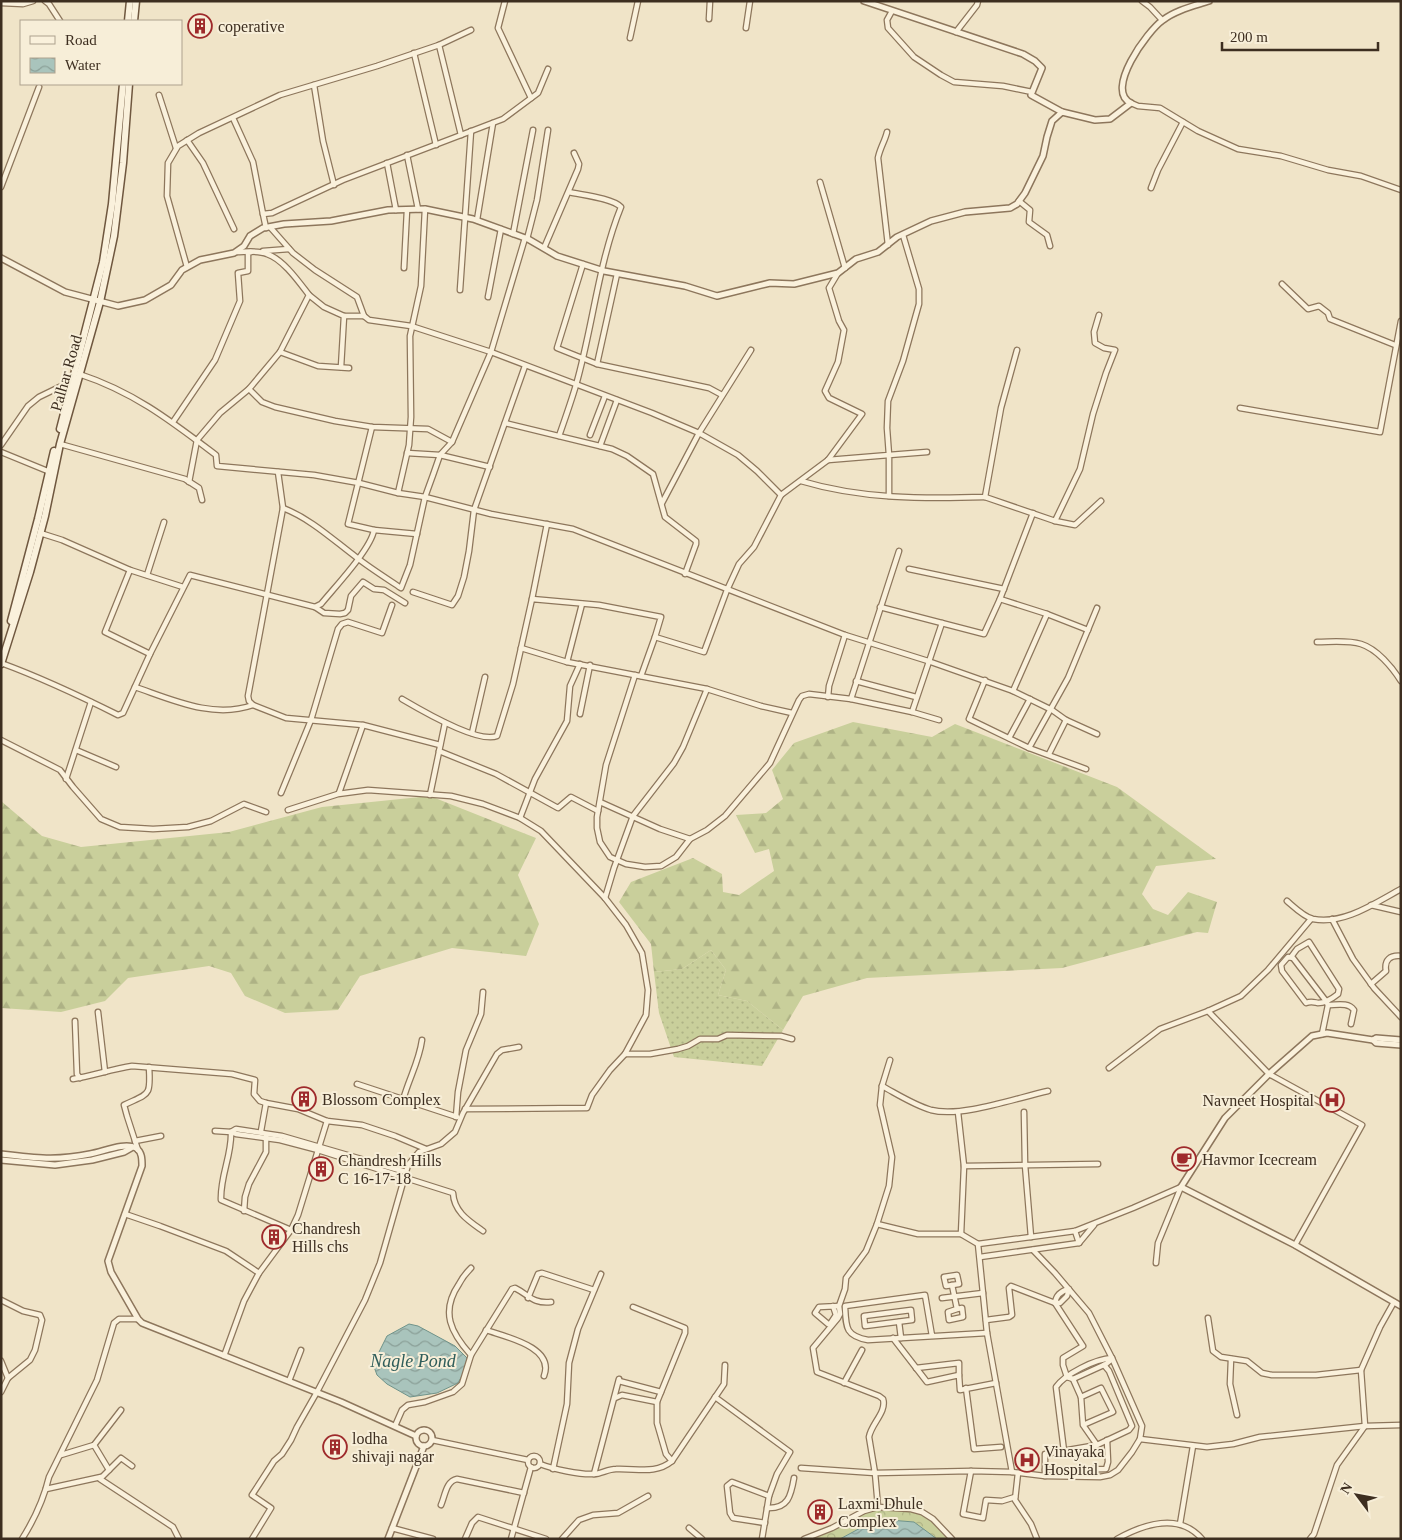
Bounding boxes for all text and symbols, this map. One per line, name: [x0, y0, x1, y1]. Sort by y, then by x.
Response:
building icon: coperative: [187, 13, 213, 39]
place label: coperative: [218, 18, 285, 36]
legend: [20, 20, 182, 85]
scale bar: [1222, 20, 1378, 52]
text: 200 m: [1230, 29, 1268, 45]
text: Road: [65, 32, 97, 48]
text: Water: [65, 57, 100, 73]
street label: Palhar Road: [47, 333, 85, 413]
building icon: Blossom Complex: [291, 1086, 317, 1112]
hospital icon: Navneet Hospital: [1319, 1087, 1345, 1113]
place label: Blossom Complex: [322, 1091, 441, 1109]
place label: Navneet Hospital: [1202, 1092, 1315, 1110]
cafe icon: Havmor Icecream: [1171, 1146, 1197, 1172]
place label: Havmor Icecream: [1202, 1151, 1318, 1168]
place label: Chandresh Hills C 16-17-18: [338, 1152, 442, 1187]
building icon: Chandresh Hills C 16-17-18: [308, 1156, 334, 1182]
place label: Chandresh Hills chs: [292, 1220, 360, 1255]
building icon: Chandresh Hills chs: [261, 1224, 287, 1250]
water label: Nagle Pond: [369, 1351, 457, 1371]
place label: lodha shivaji nagar: [352, 1430, 435, 1466]
building icon: lodha shivaji nagar: [322, 1434, 348, 1460]
place label: Vinayaka Hospital: [1044, 1443, 1104, 1479]
hospital icon: Vinayaka Hospital: [1014, 1447, 1040, 1473]
north arrow: [1332, 1470, 1382, 1520]
text: N: [1337, 1480, 1355, 1497]
place label: Laxmi Dhule Complex: [838, 1495, 923, 1531]
building icon: Laxmi Dhule Complex: [807, 1499, 833, 1525]

